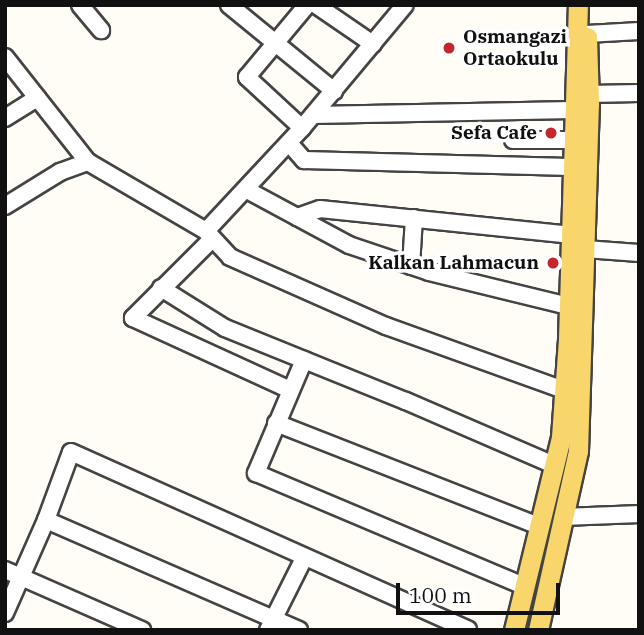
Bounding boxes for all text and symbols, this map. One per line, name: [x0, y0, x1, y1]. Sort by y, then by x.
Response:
place label: Osmangazi Ortaokulu: [463, 26, 567, 70]
marker: Osmangazi Ortaokulu: [441, 40, 457, 56]
place label: Sefa Cafe: [451, 122, 537, 144]
marker: Sefa Cafe: [543, 125, 559, 141]
place label: Kalkan Lahmacun: [368, 252, 539, 274]
marker: Kalkan Lahmacun: [545, 255, 561, 271]
scale bar: [399, 568, 564, 612]
text: 100 m: [409, 581, 472, 609]

